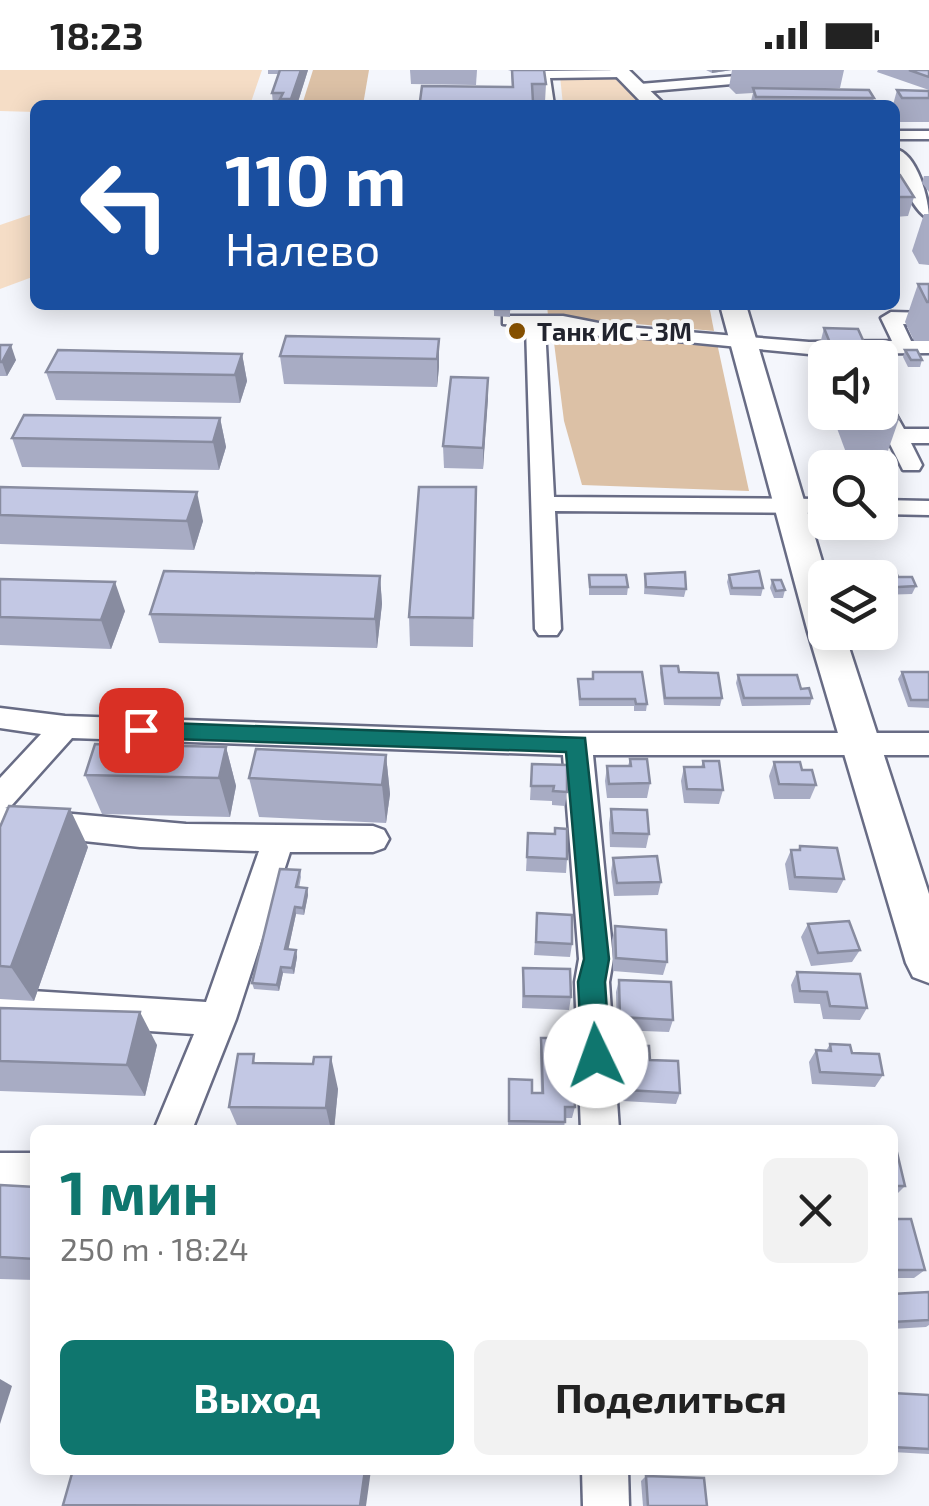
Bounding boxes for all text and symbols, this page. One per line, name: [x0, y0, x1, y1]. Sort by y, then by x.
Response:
text: 18:23: [50, 12, 143, 58]
text: 110 m: [225, 136, 406, 220]
icon: left: [60, 140, 190, 270]
text: Налево: [225, 221, 380, 275]
place label: Танк ИС - 3М: [537, 316, 692, 346]
marker: Танк ИС - 3М: [506, 320, 528, 342]
map controls: [808, 340, 898, 650]
button: sound: [808, 340, 898, 430]
button: search: [808, 450, 898, 540]
button: layers: [808, 560, 898, 650]
pin: [99, 688, 184, 773]
icon: arrive: [114, 703, 169, 758]
position arrow: [544, 1004, 648, 1108]
text: 1 мин: [60, 1155, 219, 1227]
button: close: [763, 1158, 868, 1263]
text: 250 m · 18:24: [60, 1229, 249, 1267]
button: Выход: [60, 1340, 454, 1455]
button: Поделиться: [474, 1340, 868, 1455]

